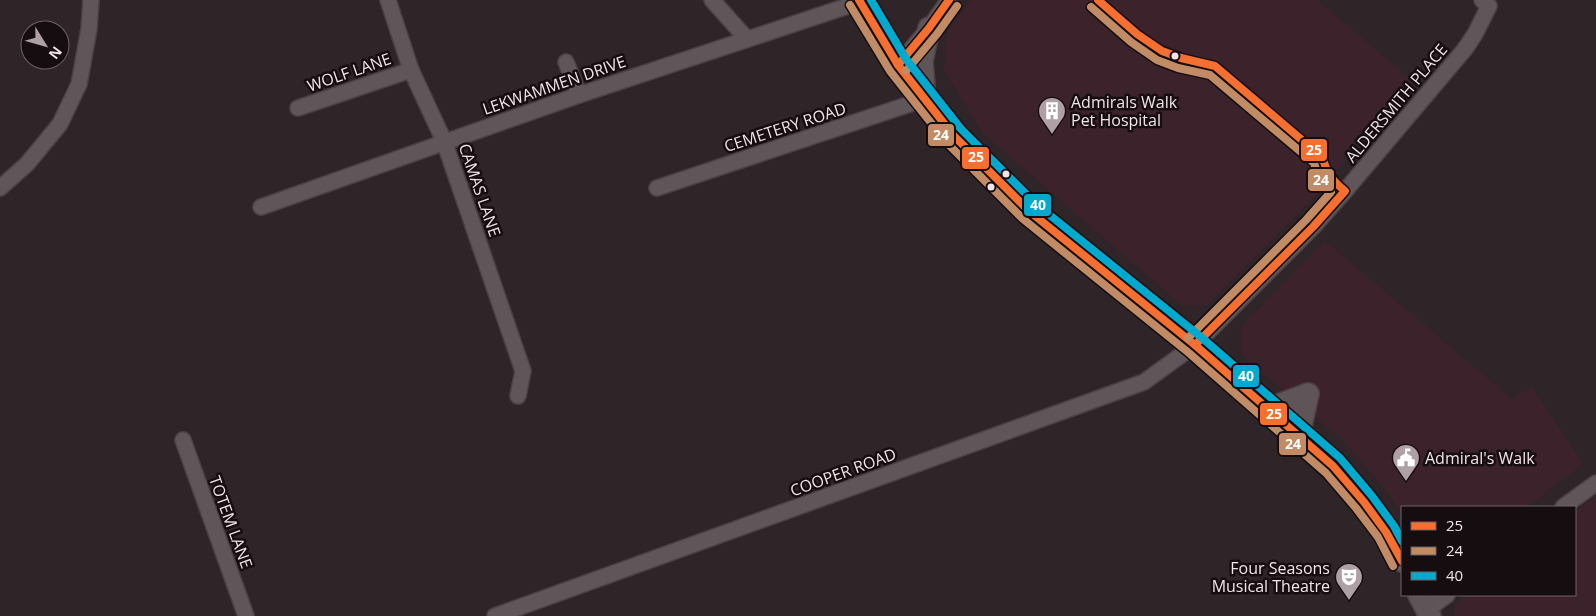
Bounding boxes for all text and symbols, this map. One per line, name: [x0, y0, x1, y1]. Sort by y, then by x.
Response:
north arrow: [20, 20, 70, 70]
street label: ALDERSMITH PLACE: [1340, 39, 1452, 167]
text: N: [45, 43, 67, 63]
street label: WOLF LANE: [304, 47, 394, 97]
street label: LEKWAMMEN DRIVE: [479, 50, 629, 120]
unlabelled marker: [1170, 51, 1180, 61]
place label: Admirals Walk Pet Hospital: [1071, 91, 1178, 131]
building icon: Admirals Walk Pet Hospital: [1037, 96, 1067, 135]
street label: CEMETERY ROAD: [721, 97, 849, 157]
line badge: 24: [927, 123, 955, 147]
text: 24: [933, 125, 949, 144]
line badge: 25: [1300, 138, 1328, 162]
text: 25: [1306, 140, 1322, 159]
street label: CAMAS LANE: [454, 141, 506, 239]
line badge: 25: [961, 146, 990, 170]
text: 25: [968, 147, 984, 166]
line badge: 24: [1307, 168, 1335, 192]
unlabelled marker: [1001, 169, 1011, 179]
text: 24: [1313, 170, 1329, 189]
unlabelled marker: [986, 182, 996, 192]
line badge: 40: [1023, 193, 1052, 217]
text: 40: [1030, 195, 1046, 214]
line badge: 40: [1232, 364, 1260, 388]
text: 40: [1238, 366, 1254, 385]
line badge: 25: [1259, 402, 1288, 426]
text: 25: [1266, 404, 1282, 423]
line badge: 24: [1278, 432, 1307, 456]
text: 24: [1285, 434, 1301, 453]
street label: COOPER ROAD: [787, 443, 899, 501]
public building icon: Admiral's Walk: [1391, 443, 1421, 482]
place label: Admiral's Walk: [1425, 447, 1535, 469]
street label: TOTEM LANE: [204, 473, 258, 571]
legend: [1401, 506, 1576, 596]
text: 25: [1446, 515, 1463, 535]
text: 24: [1446, 540, 1464, 560]
place label: Four Seasons Musical Theatre: [1212, 557, 1330, 597]
theatre icon: Four Seasons Musical Theatre: [1334, 562, 1364, 601]
text: 40: [1446, 565, 1463, 585]

